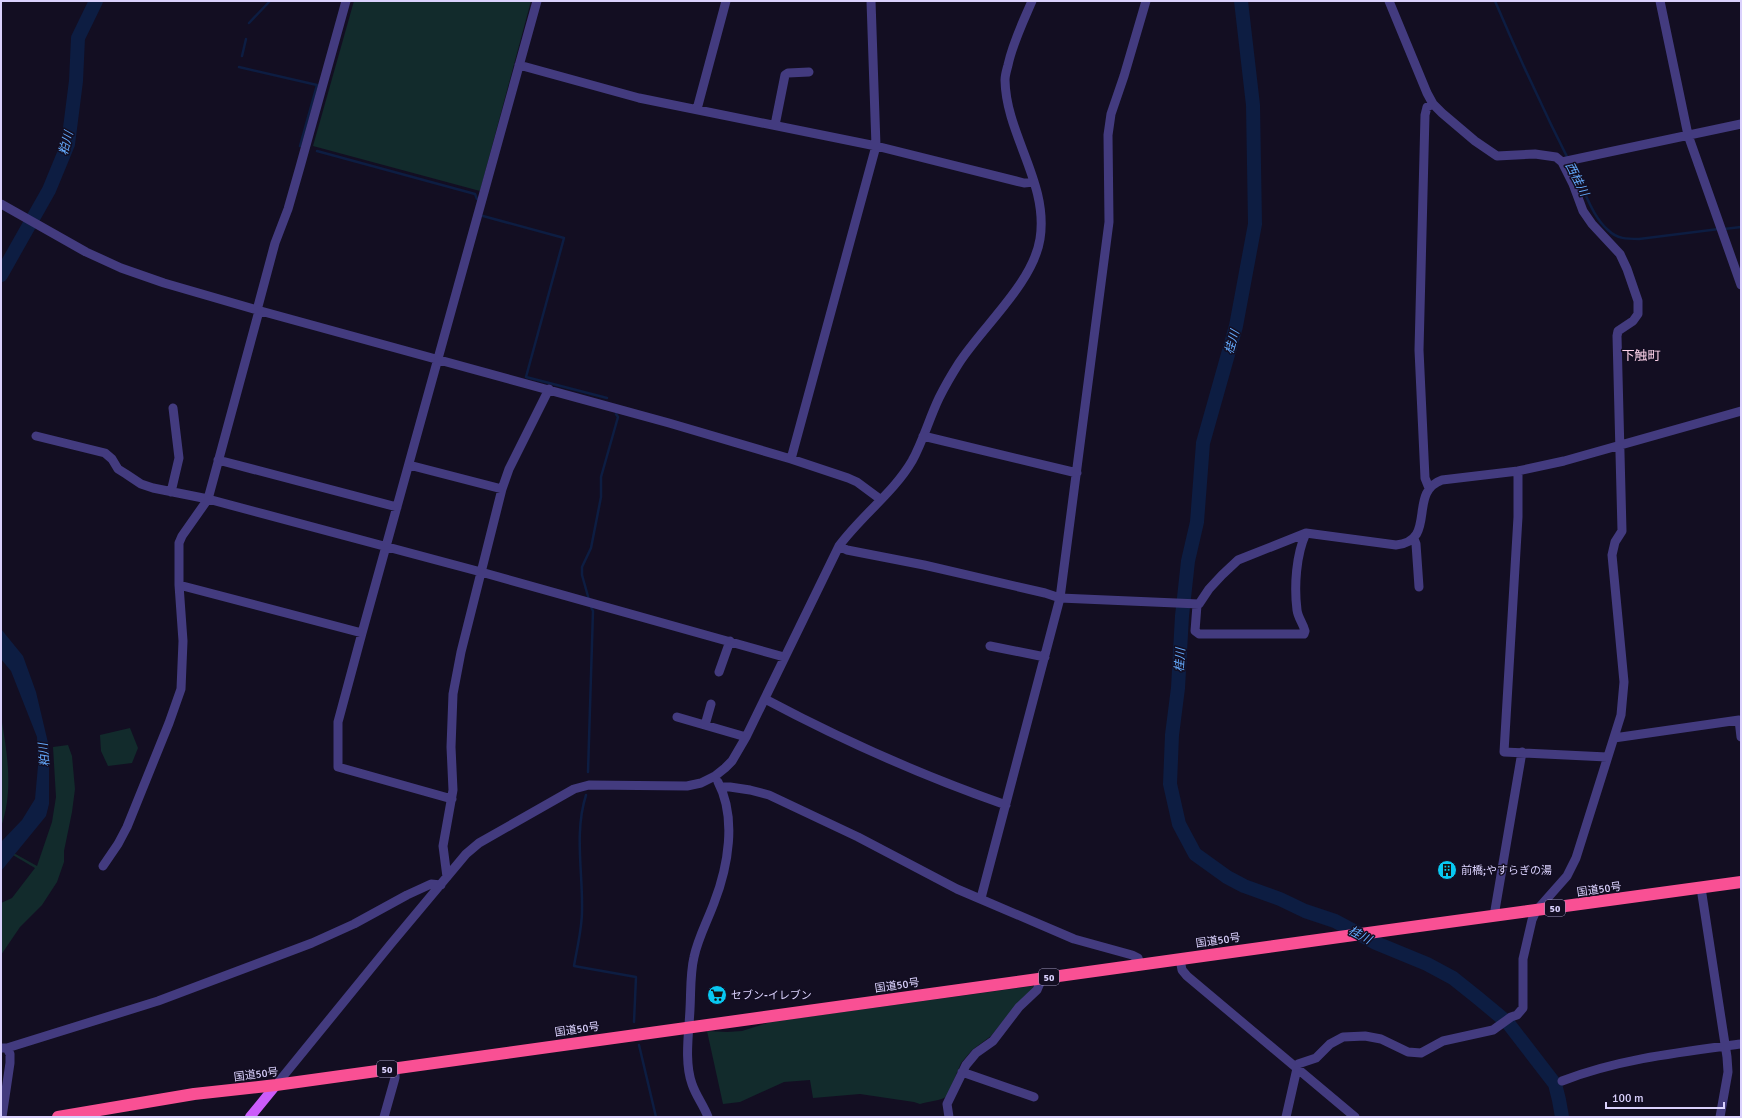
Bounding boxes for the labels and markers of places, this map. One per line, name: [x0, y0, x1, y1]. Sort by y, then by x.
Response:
building icon: 前橋;やすらぎの湯: [1436, 859, 1458, 881]
place label: 前橋;やすらぎの湯: [1461, 864, 1552, 877]
supermarket icon: セブン-イレブン: [706, 984, 728, 1006]
place label: セブン-イレブン: [731, 989, 812, 1002]

